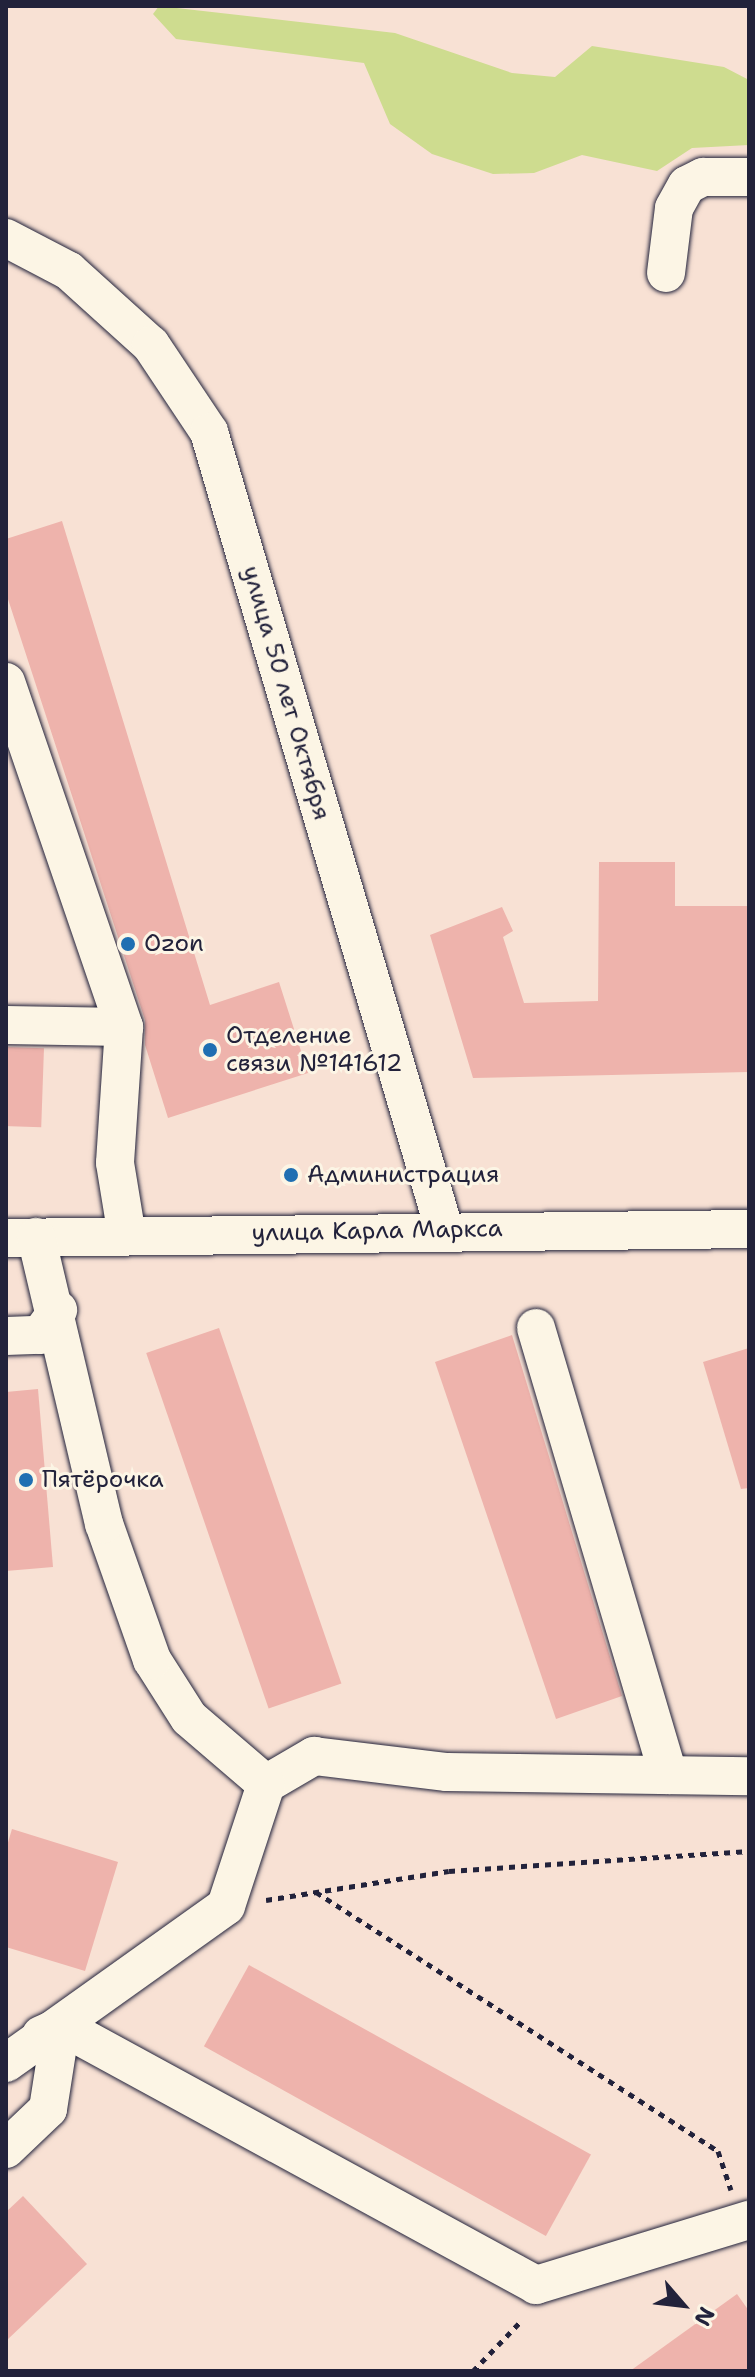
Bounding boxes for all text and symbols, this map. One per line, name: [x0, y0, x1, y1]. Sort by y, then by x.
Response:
street label: улица 50 лет Октября: [236, 563, 336, 823]
place label: Ozon: [144, 930, 204, 958]
marker: Ozon: [119, 935, 137, 953]
place label: Отделение связи №141612: [226, 1022, 402, 1078]
marker: Отделение связи №141612: [201, 1041, 219, 1059]
place label: Администрация: [307, 1161, 499, 1189]
marker: Администрация: [282, 1166, 300, 1184]
street label: улица Карла Маркса: [251, 1214, 503, 1248]
place label: Пятёрочка: [42, 1466, 164, 1494]
marker: Пятёрочка: [17, 1471, 35, 1489]
north arrow: [643, 2265, 723, 2345]
text: N: [688, 2302, 722, 2331]

